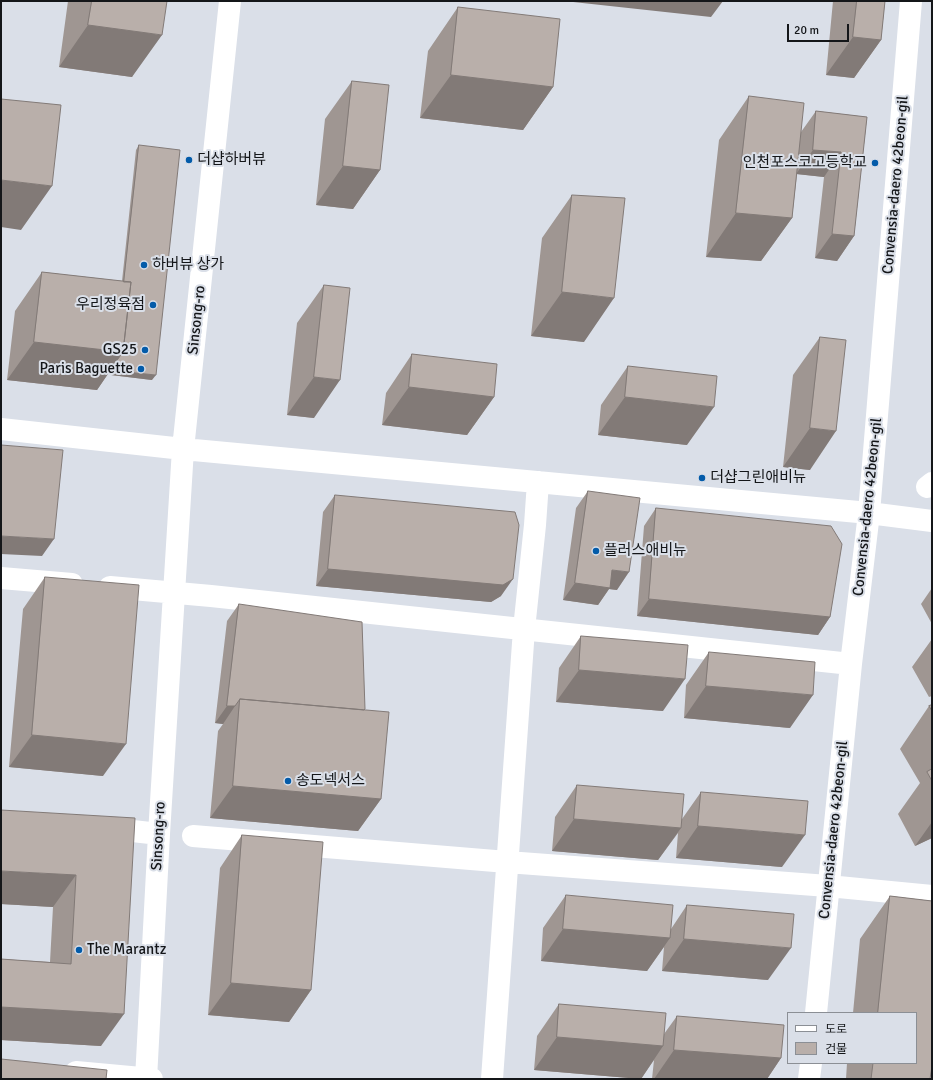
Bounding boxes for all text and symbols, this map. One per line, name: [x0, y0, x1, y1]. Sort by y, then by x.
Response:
scale bar: [789, 16, 851, 42]
text: 20 m: [794, 23, 819, 38]
street label: Convensia-daero 42beon-gil: [879, 95, 913, 275]
place label: 더샵하버뷰: [197, 151, 266, 169]
place label: 인천포스코고등학교: [743, 154, 867, 172]
marker: 더샵하버뷰: [184, 155, 194, 165]
marker: 인천포스코고등학교: [870, 158, 880, 168]
place label: 하버뷰 상가: [152, 256, 224, 274]
marker: 하버뷰 상가: [139, 260, 149, 270]
street label: Sinsong-ro: [184, 285, 210, 355]
place label: 우리정육점: [76, 296, 145, 314]
marker: 우리정육점: [148, 300, 158, 310]
place label: GS25: [103, 341, 137, 359]
marker: GS25: [140, 345, 150, 355]
place label: Paris Baguette: [39, 360, 133, 378]
marker: Paris Baguette: [136, 364, 146, 374]
street label: Convensia-daero 42beon-gil: [850, 417, 886, 597]
place label: 더샵그린애비뉴: [710, 469, 807, 487]
marker: 더샵그린애비뉴: [697, 473, 707, 483]
place label: 플러스애비뉴: [604, 542, 687, 560]
marker: 플러스애비뉴: [591, 546, 601, 556]
street label: Convensia-daero 42beon-gil: [816, 740, 852, 920]
place label: 송도넥서스: [296, 772, 365, 790]
marker: 송도넥서스: [283, 776, 293, 786]
street label: Sinsong-ro: [148, 801, 170, 871]
place label: The Marantz: [87, 941, 166, 959]
marker: The Marantz: [74, 945, 84, 955]
legend: [787, 1012, 917, 1064]
text: 도로: [825, 1022, 847, 1037]
text: 건물: [825, 1042, 847, 1057]

